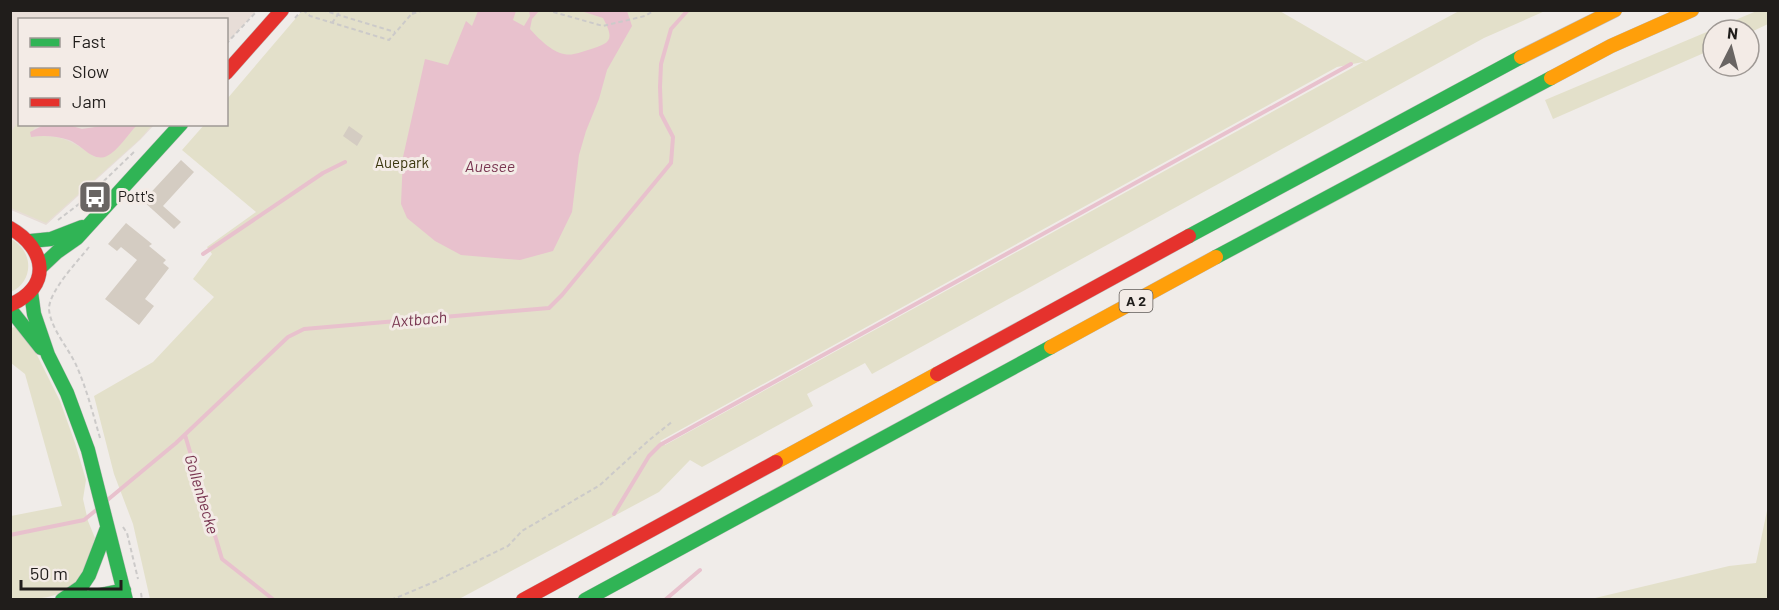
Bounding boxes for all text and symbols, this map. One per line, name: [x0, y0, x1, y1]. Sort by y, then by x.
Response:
legend: [18, 18, 228, 126]
north arrow: [1701, 18, 1761, 78]
text: N: [1726, 23, 1739, 43]
text: Fast: [72, 30, 106, 52]
text: Slow: [72, 60, 109, 82]
text: Jam: [72, 90, 106, 112]
park label: Auepark: [375, 153, 430, 171]
water label: Auesee: [465, 156, 515, 175]
bus stop icon: Pott's: [77, 179, 113, 215]
place label: Pott's: [118, 187, 154, 205]
road number: A 2: [1120, 290, 1152, 312]
water label: Axtbach: [390, 307, 448, 330]
water label: Gollenbecke: [181, 452, 224, 536]
scale bar: [21, 553, 122, 591]
text: 50 m: [30, 562, 68, 584]

